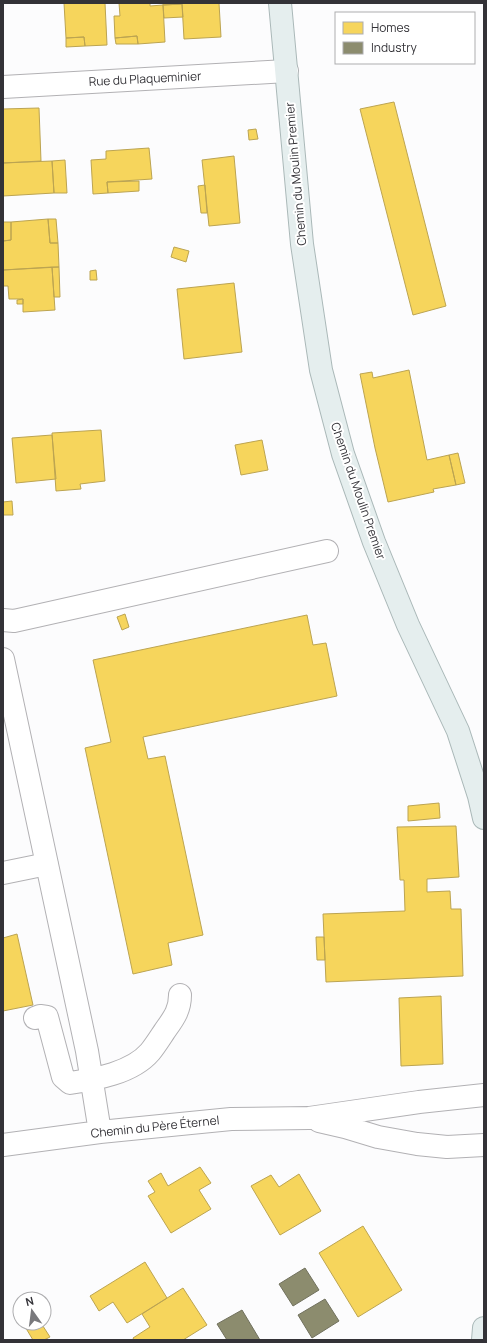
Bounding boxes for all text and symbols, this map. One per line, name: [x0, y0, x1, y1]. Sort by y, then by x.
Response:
legend: [335, 12, 475, 64]
text: Homes: [371, 19, 410, 36]
text: Industry: [371, 39, 417, 56]
street label: Rue du Plaqueminier: [88, 67, 202, 90]
street label: Chemin du Moulin Premier: [281, 101, 310, 246]
street label: Chemin du Moulin Premier: [327, 420, 390, 562]
street label: Chemin du Père Éternel: [90, 1111, 220, 1142]
north arrow: [12, 1291, 52, 1331]
text: N: [24, 1293, 35, 1309]

